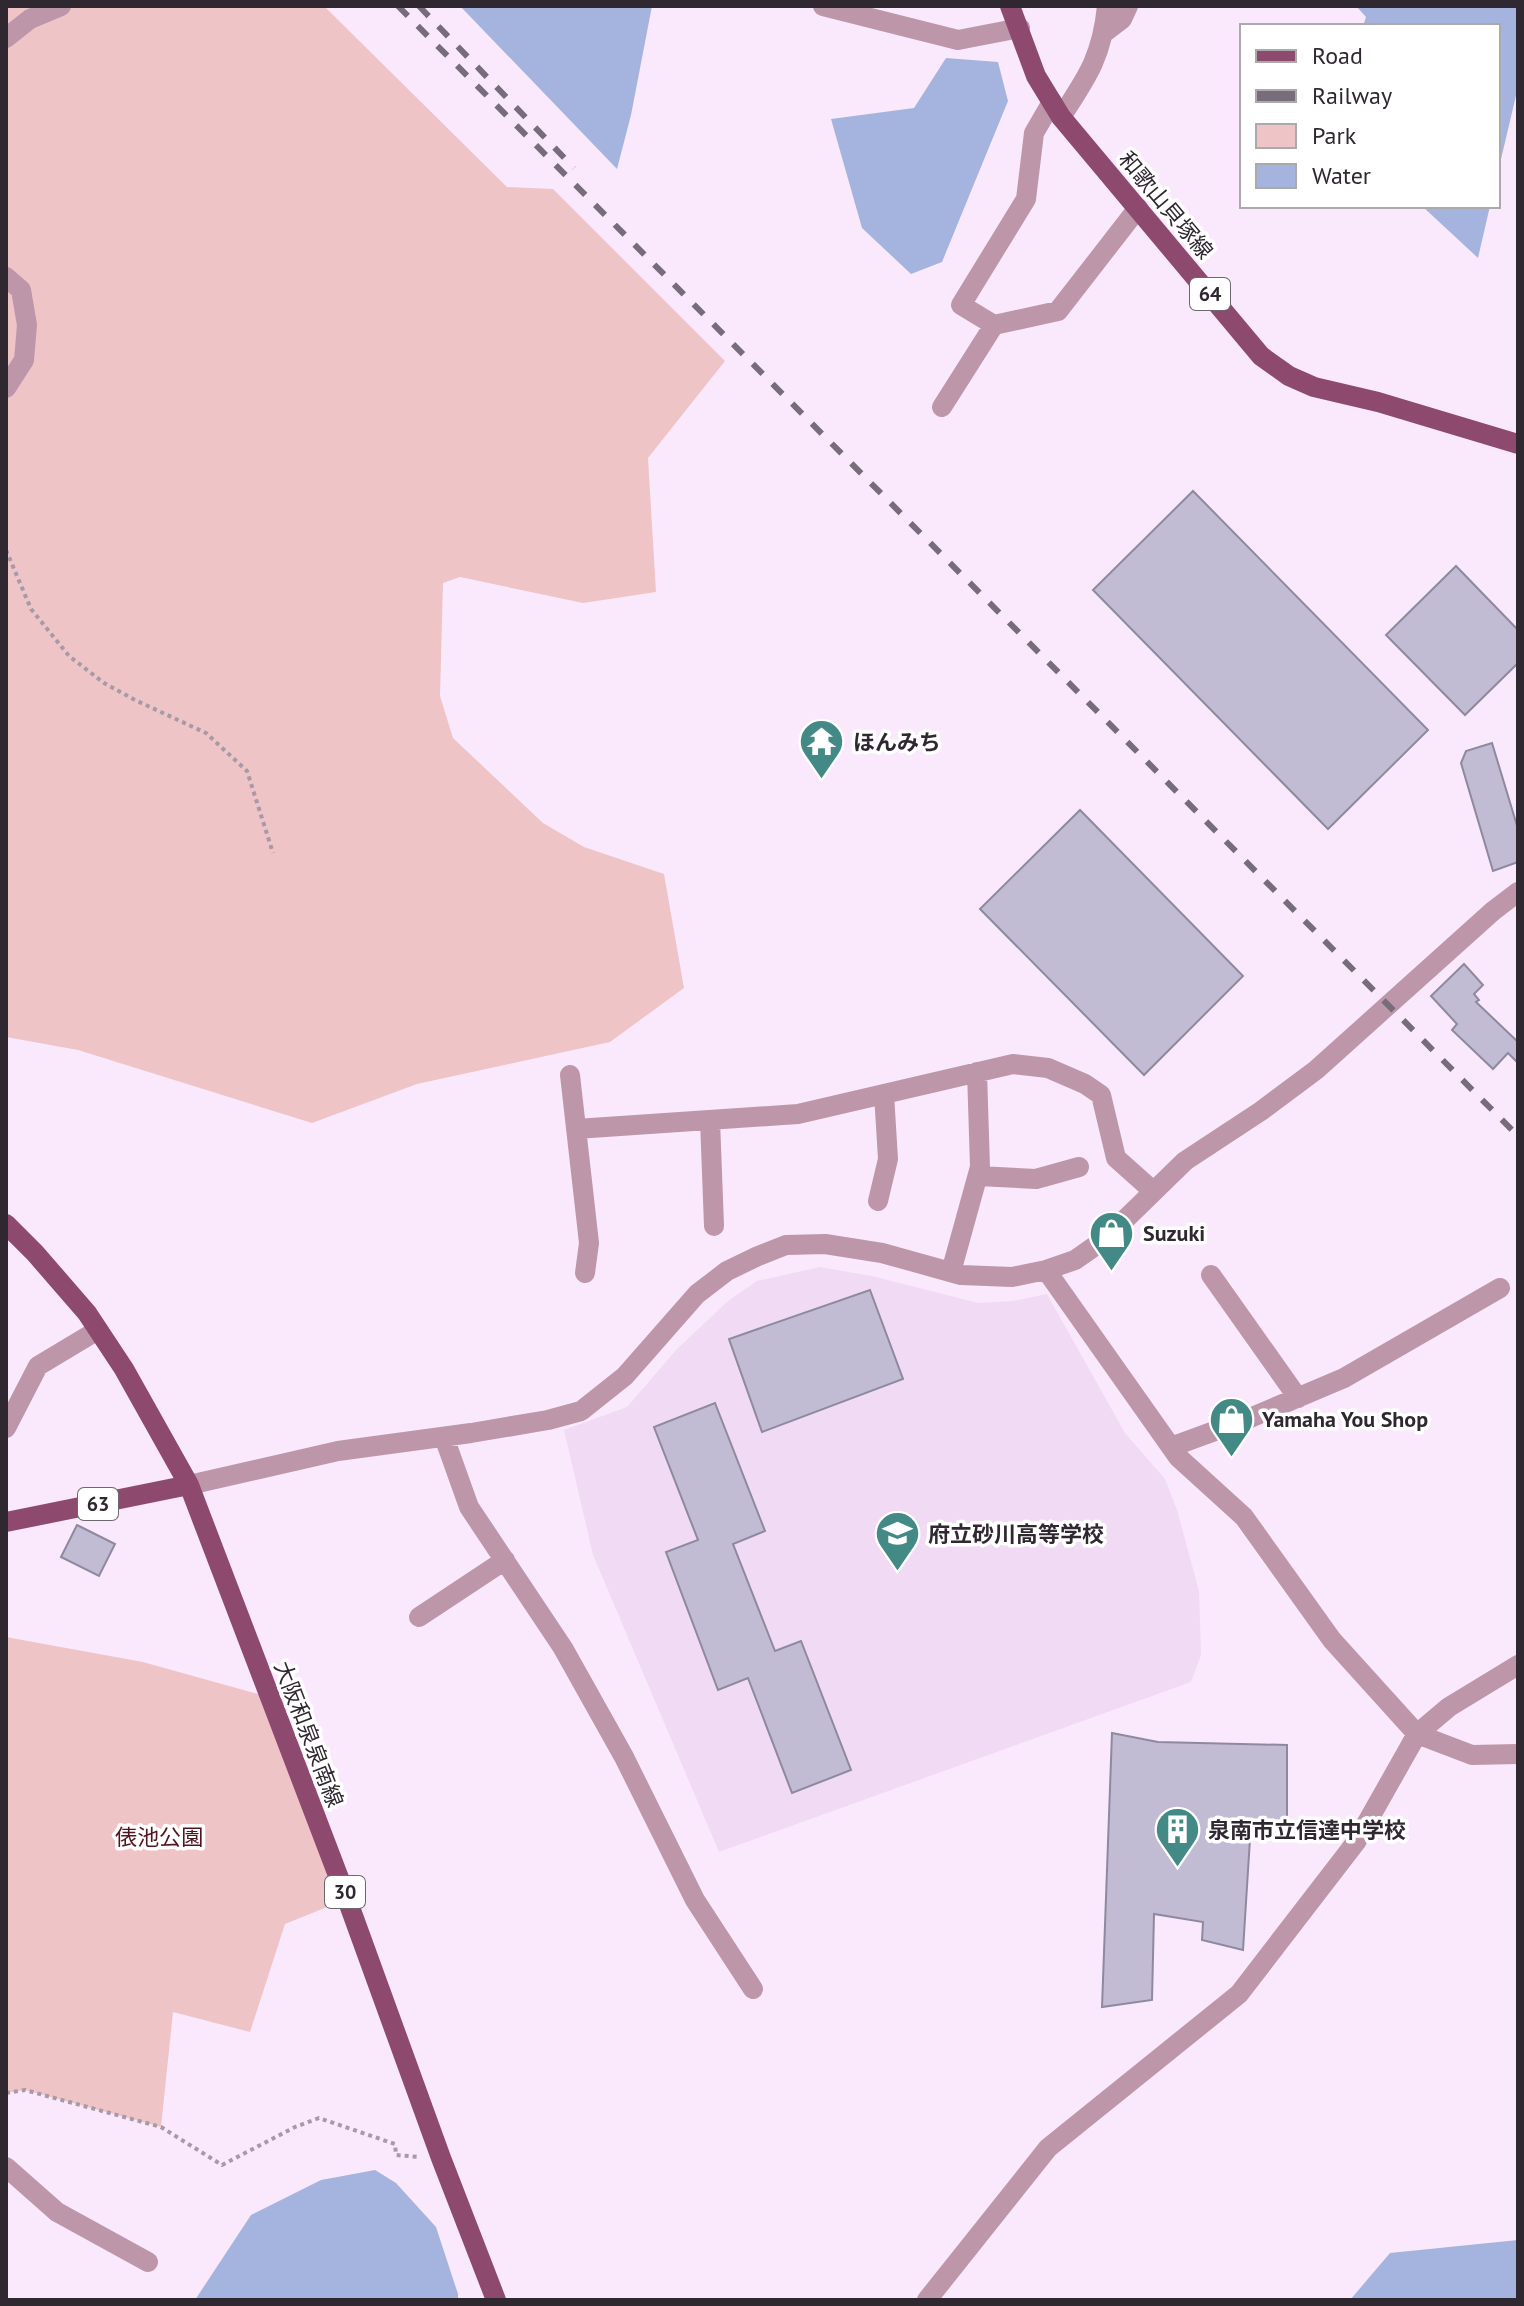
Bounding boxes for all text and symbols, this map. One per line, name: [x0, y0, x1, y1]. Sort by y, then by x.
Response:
legend: [1240, 24, 1500, 208]
text: Road: [1312, 40, 1363, 71]
text: Railway: [1312, 80, 1392, 111]
text: Park: [1312, 120, 1357, 151]
street label: 和歌山貝塚線: [1113, 145, 1219, 265]
text: Water: [1312, 160, 1371, 191]
road number: 64: [1190, 278, 1230, 310]
temple icon: ほんみち: [798, 718, 846, 781]
place label: ほんみち: [853, 728, 941, 756]
shop icon: Suzuki: [1088, 1209, 1136, 1272]
place label: Suzuki: [1143, 1219, 1205, 1247]
shop icon: Yamaha You Shop: [1207, 1395, 1255, 1458]
place label: Yamaha You Shop: [1261, 1405, 1428, 1433]
road number: 63: [78, 1488, 118, 1520]
school or university icon: 府立砂川高等学校: [873, 1510, 921, 1573]
place label: 府立砂川高等学校: [928, 1520, 1104, 1548]
street label: 大阪和泉泉南線: [268, 1657, 350, 1811]
building icon: 泉南市立信達中学校: [1153, 1806, 1201, 1869]
place label: 泉南市立信達中学校: [1208, 1816, 1406, 1844]
park label: 俵池公園: [115, 1823, 203, 1851]
road number: 30: [325, 1876, 365, 1908]

